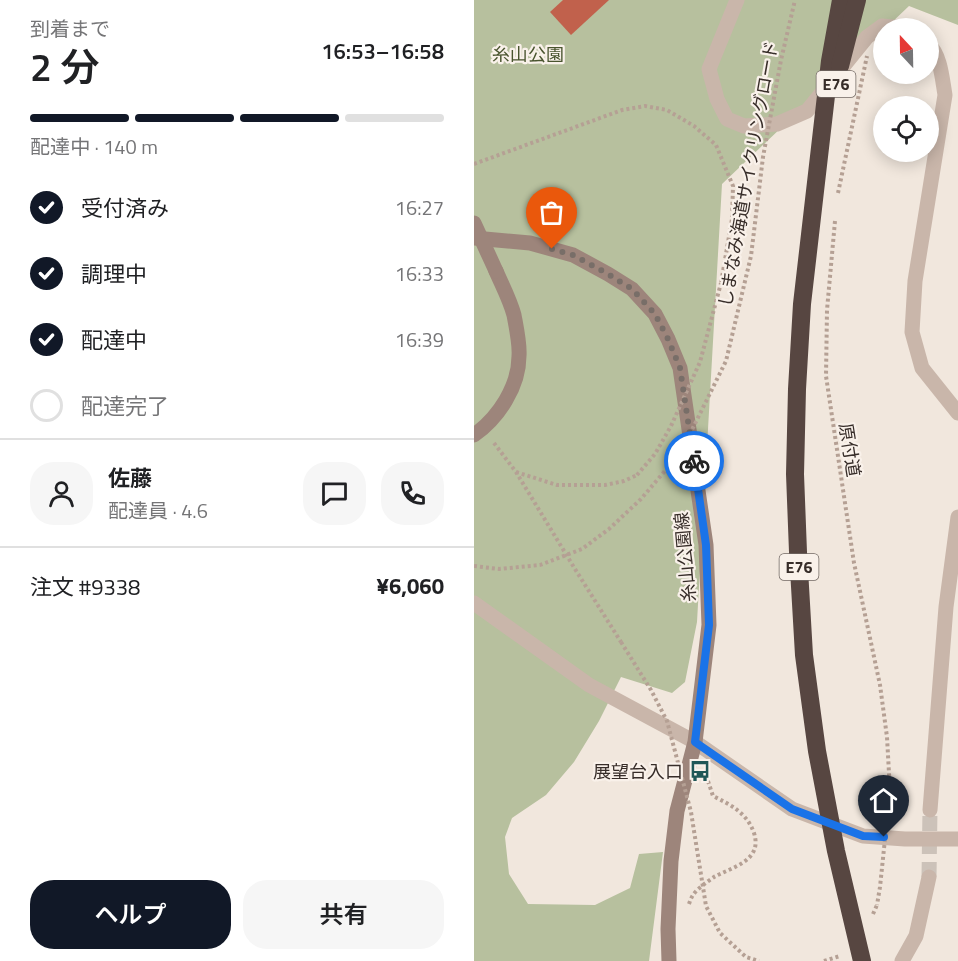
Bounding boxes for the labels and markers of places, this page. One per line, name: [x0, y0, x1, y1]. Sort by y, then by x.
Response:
pin: [526, 187, 577, 249]
place label: 展望台入口: [593, 758, 683, 785]
bus stop icon: 展望台入口: [688, 759, 712, 783]
pin: [858, 775, 909, 837]

